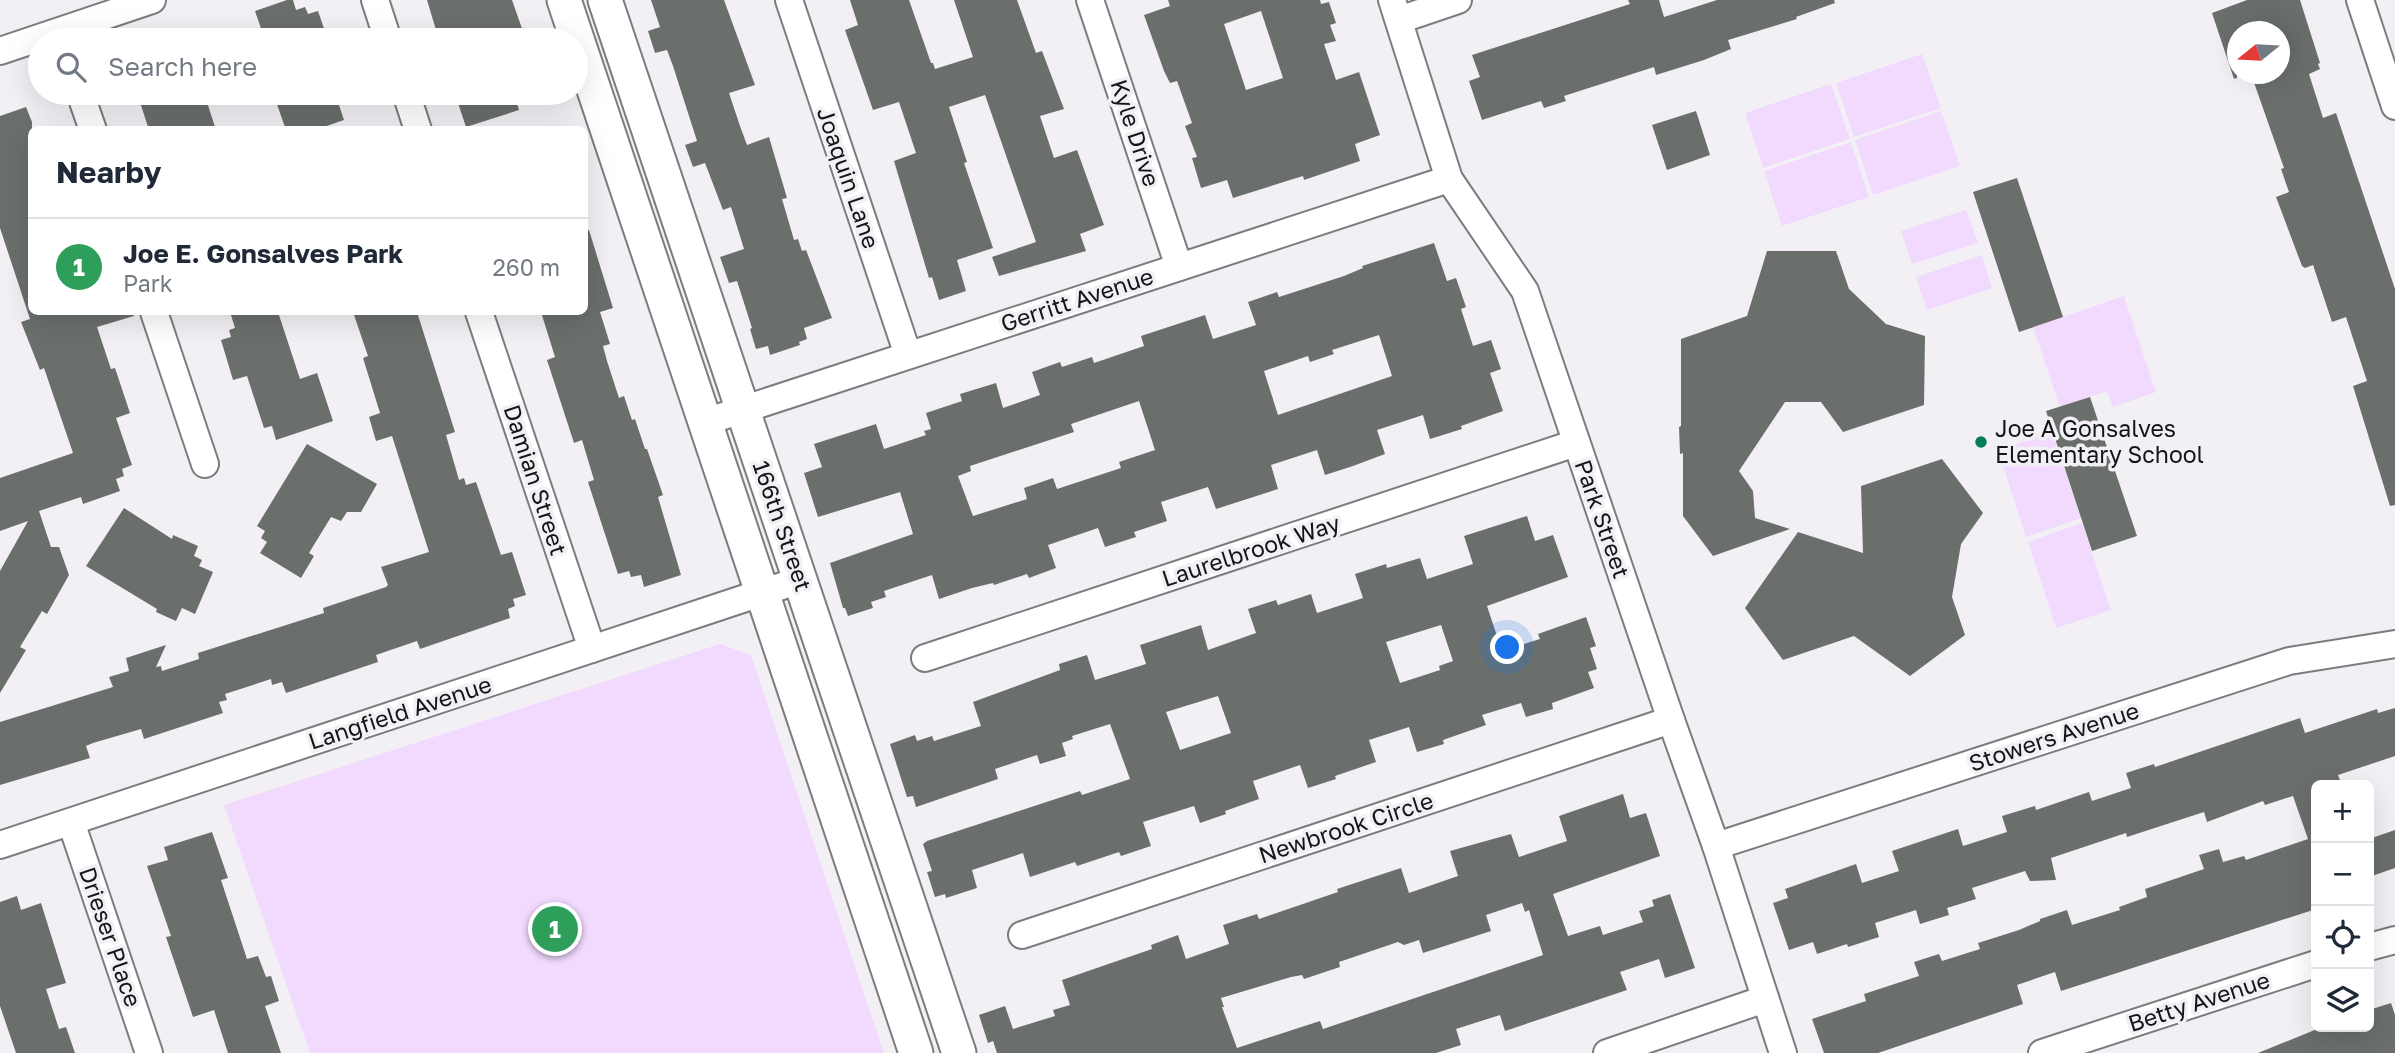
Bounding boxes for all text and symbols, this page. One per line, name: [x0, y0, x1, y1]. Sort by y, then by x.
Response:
north arrow: [2227, 21, 2290, 84]
search box: [28, 28, 588, 105]
icon: search: [52, 48, 90, 86]
text: Search here: [108, 51, 257, 82]
street label: Kyle Drive: [1105, 76, 1166, 190]
street label: Joaquin Lane: [812, 103, 886, 252]
text: Nearby: [56, 154, 161, 190]
text: Joe E. Gonsalves Park: [123, 238, 403, 269]
text: 1: [73, 253, 85, 281]
text: 260 m: [492, 253, 560, 281]
street label: Gerritt Avenue: [997, 261, 1157, 337]
text: Park: [123, 269, 173, 297]
street label: Damian Street: [498, 401, 573, 558]
place label: Joe A Gonsalves Elementary School: [1995, 414, 2204, 468]
marker: Joe A Gonsalves Elementary School: [1973, 434, 1989, 450]
street label: Park Street: [1570, 456, 1636, 582]
street label: 166th Street: [748, 457, 818, 595]
street label: Laurelbrook Way: [1158, 508, 1343, 592]
your location: [1490, 630, 1524, 664]
street label: Langfield Avenue: [305, 669, 495, 755]
street label: Stowers Avenue: [1965, 695, 2142, 777]
map controls: [2311, 780, 2374, 1032]
button: +: [2311, 780, 2374, 843]
street label: Newbrook Circle: [1255, 786, 1437, 868]
button: −: [2311, 843, 2374, 906]
street label: Drieser Place: [74, 863, 148, 1010]
pin: 1: [532, 903, 578, 955]
button: locate: [2311, 906, 2374, 969]
street label: Betty Avenue: [2124, 965, 2273, 1037]
button: layers: [2311, 969, 2374, 1032]

